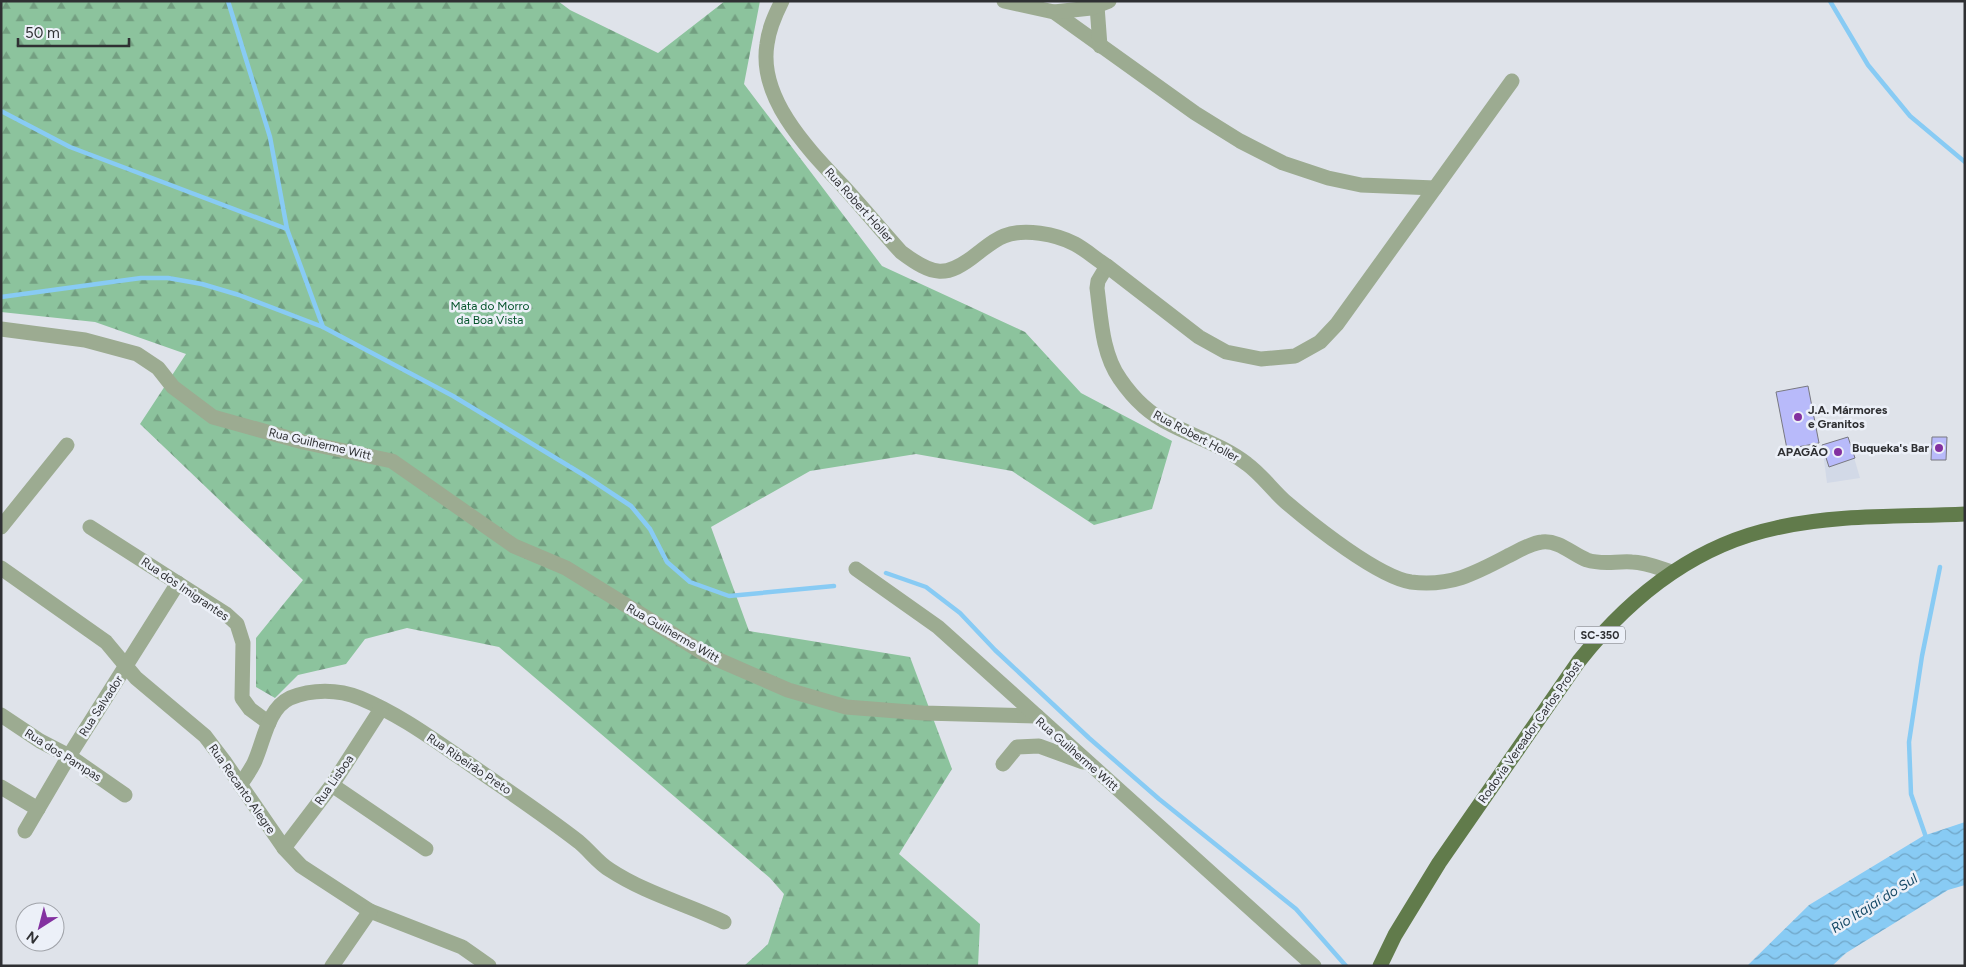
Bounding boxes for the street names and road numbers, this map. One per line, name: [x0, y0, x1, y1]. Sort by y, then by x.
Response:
street label: Rua Robert Holler: [822, 165, 896, 245]
street label: Rua Robert Holler: [1151, 408, 1241, 464]
street label: Rua Guilherme Witt: [267, 425, 373, 463]
street label: Rua dos Imigrantes: [139, 554, 232, 624]
street label: Rua Guilherme Witt: [624, 601, 722, 666]
road number: SC-350: [1575, 626, 1625, 644]
street label: Rodovia Vereador Carlos Probst: [1475, 658, 1585, 806]
street label: Rua Salvador: [76, 673, 126, 739]
street label: Rua Guilherme Witt: [1033, 714, 1122, 794]
street label: Rua dos Pampas: [22, 726, 104, 784]
street label: Rua Ribeirão Preto: [424, 731, 514, 798]
street label: Rua Recanto Alegre: [206, 742, 278, 837]
street label: Rua Lisboa: [312, 752, 356, 808]

